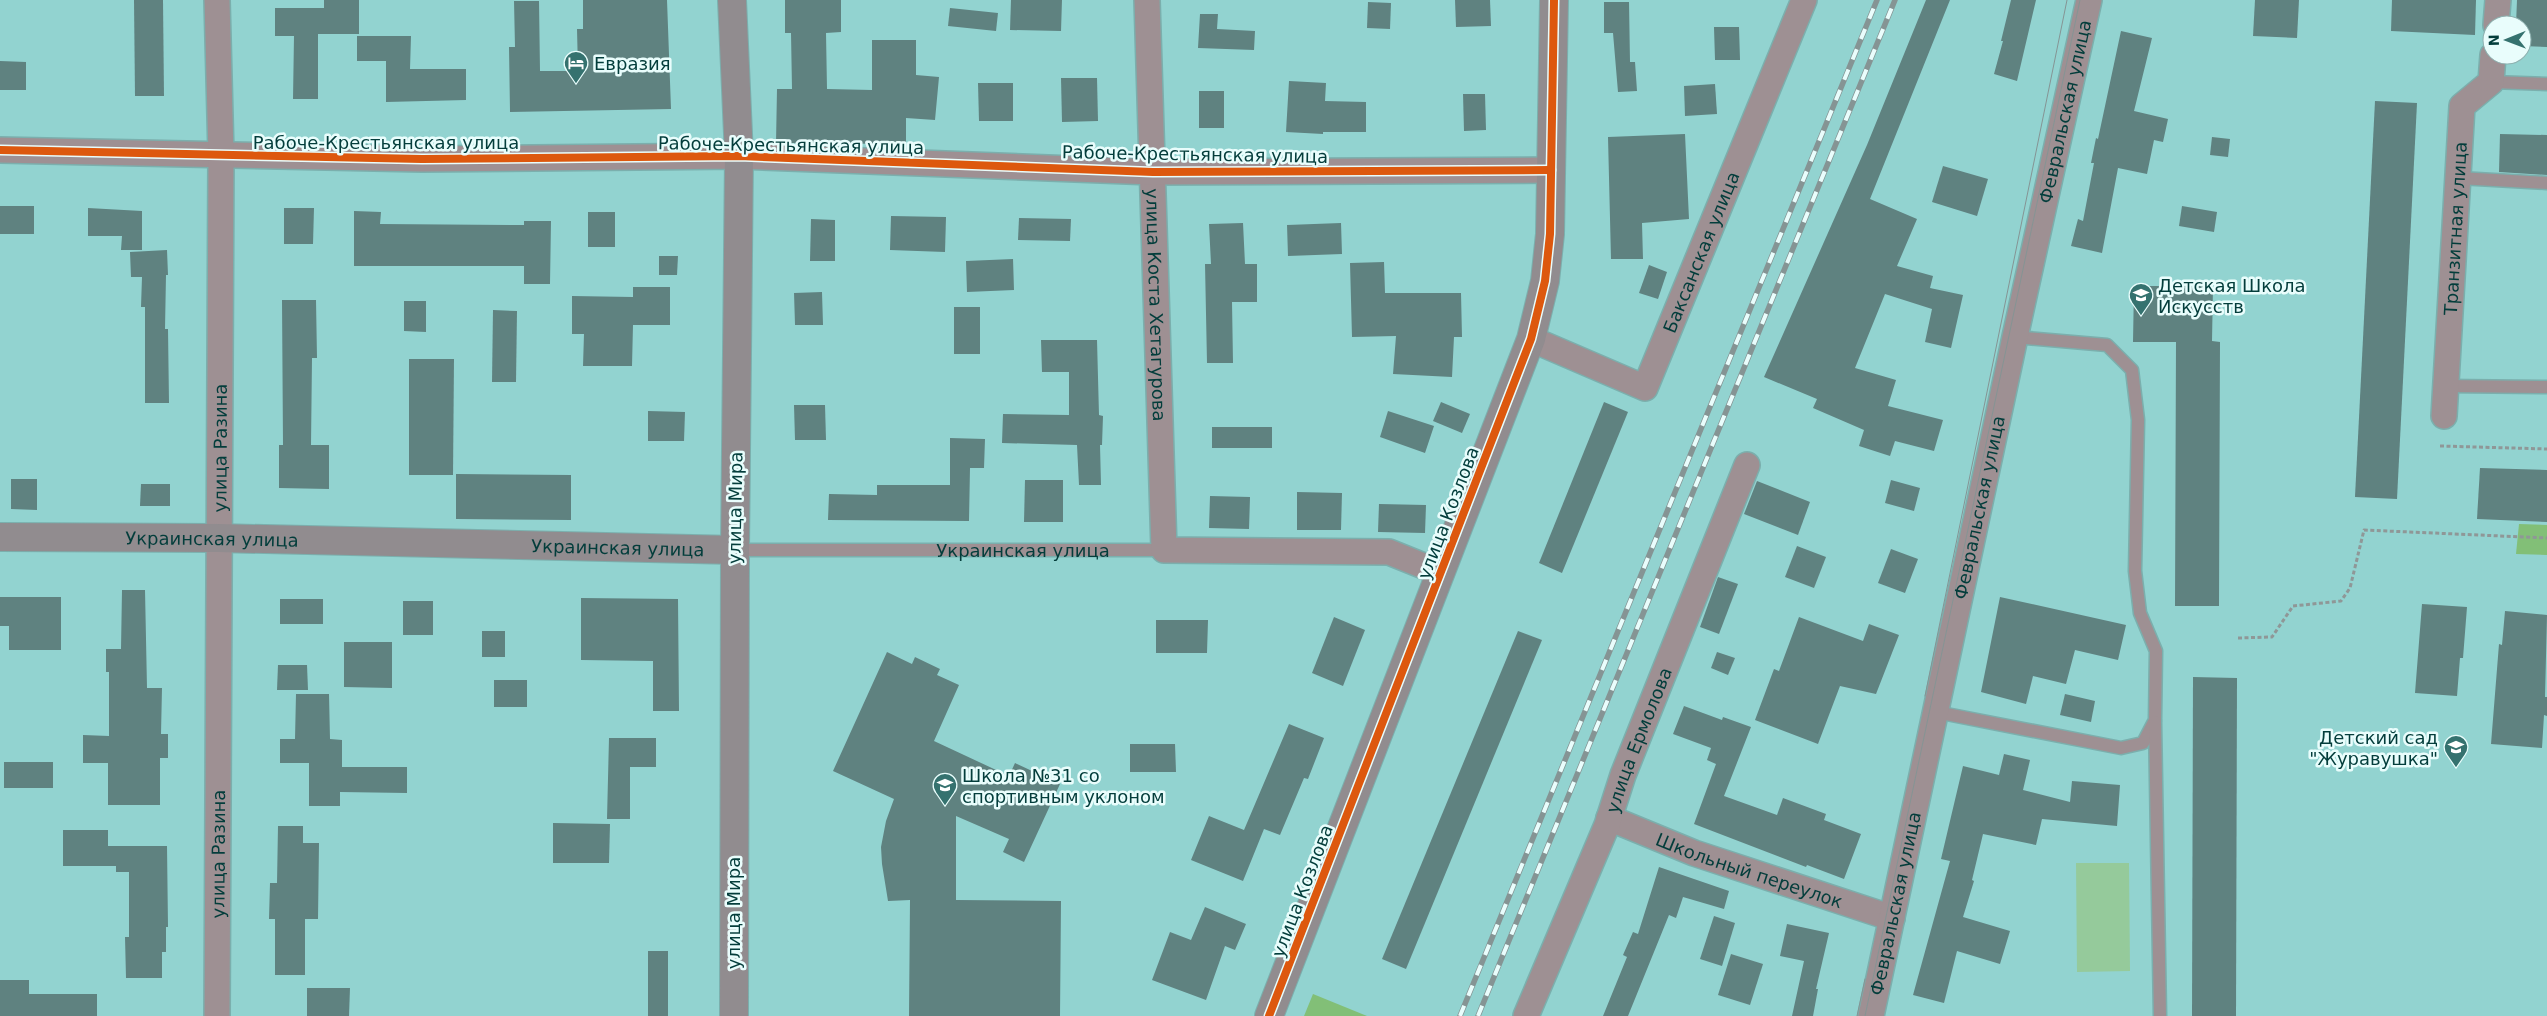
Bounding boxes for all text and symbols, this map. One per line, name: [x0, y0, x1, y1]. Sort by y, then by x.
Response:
north arrow: [2482, 15, 2532, 65]
street label: Февральская улица: [2034, 18, 2095, 205]
text: N: [2486, 34, 2502, 46]
hotel icon: Евразия: [563, 50, 589, 84]
place label: Евразия: [594, 53, 671, 74]
street label: Рабоче-Крестьянская улица: [253, 132, 519, 153]
street label: Рабоче-Крестьянская улица: [658, 132, 924, 158]
street label: Рабоче-Крестьянская улица: [1062, 141, 1328, 167]
street label: Транзитная улица: [2439, 141, 2470, 317]
street label: Баксанская улица: [1658, 168, 1743, 336]
street label: улица Коста Хетагурова: [1142, 188, 1171, 422]
place label: Детская Школа Искусств: [2158, 275, 2306, 317]
school or university icon: Детская Школа Искусств: [2128, 282, 2154, 316]
street label: улица Разина: [209, 384, 230, 512]
street label: Февральская улица: [1949, 414, 2009, 601]
street label: улица Козлова: [1413, 444, 1483, 582]
street label: улица Мира: [724, 452, 746, 564]
street label: Украинская улица: [125, 527, 299, 550]
street label: Украинская улица: [531, 535, 705, 560]
street label: Украинская улица: [936, 540, 1110, 561]
street label: улица Ермолова: [1601, 664, 1676, 816]
place label: Детский сад "Журавушка": [2309, 727, 2438, 769]
school or university icon: Детский сад "Журавушка": [2443, 734, 2469, 768]
place label: Школа №31 со спортивным уклоном: [962, 765, 1165, 807]
school or university icon: Школа №31 со спортивным уклоном: [932, 772, 958, 806]
street label: улица Разина: [207, 790, 229, 918]
street label: Февральская улица: [1865, 810, 1925, 997]
street label: улица Козлова: [1267, 822, 1337, 960]
street label: Школьный переулок: [1653, 828, 1846, 912]
street label: улица Мира: [723, 857, 744, 969]

